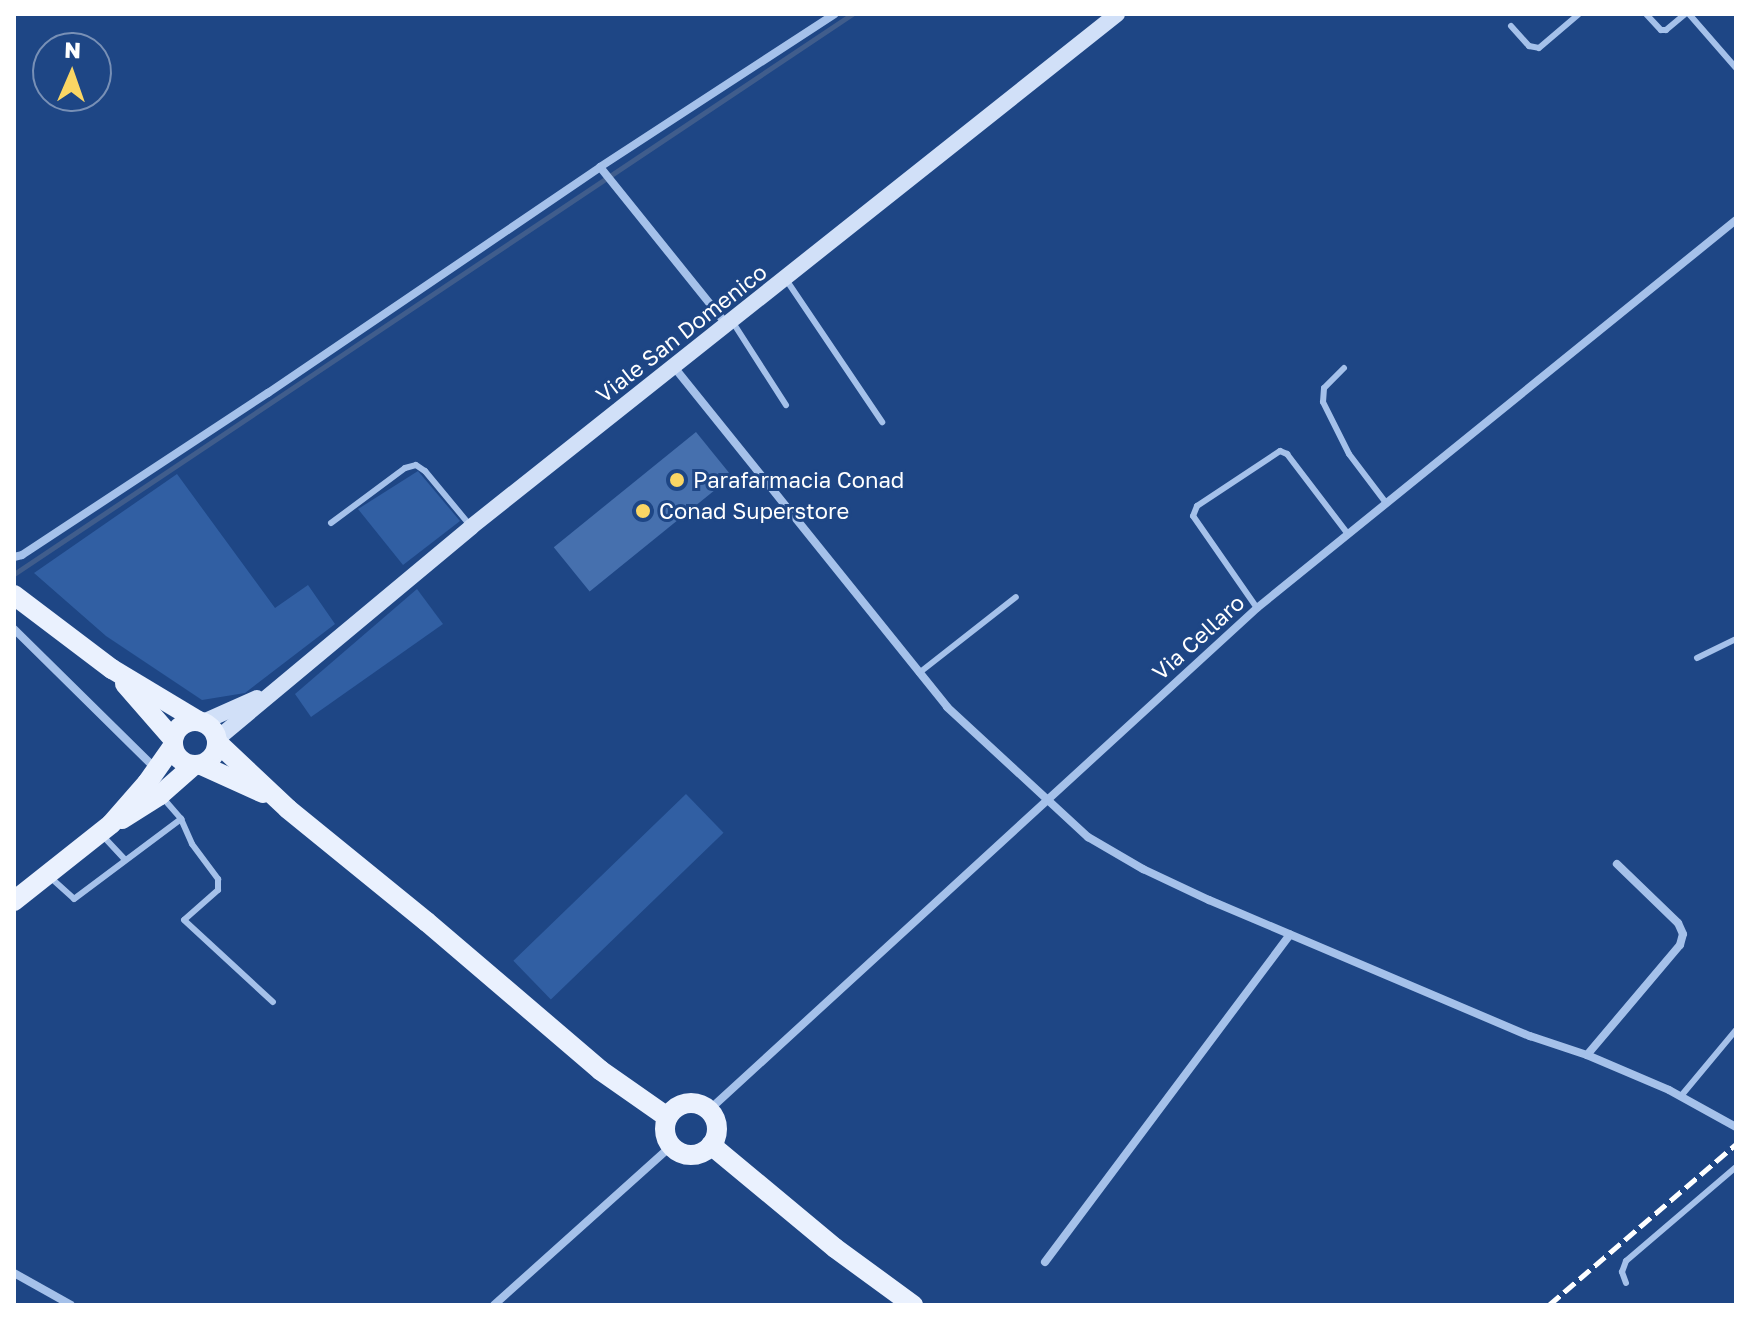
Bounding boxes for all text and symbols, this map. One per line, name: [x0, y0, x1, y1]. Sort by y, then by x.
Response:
north arrow: [32, 32, 112, 112]
text: N: [64, 36, 82, 63]
street label: Viale San Domenico: [590, 258, 772, 408]
place label: Parafarmacia Conad: [693, 467, 904, 493]
marker: Parafarmacia Conad: [668, 471, 686, 489]
place label: Conad Superstore: [659, 498, 849, 524]
marker: Conad Superstore: [634, 502, 652, 520]
street label: Via Cellaro: [1147, 589, 1249, 685]

